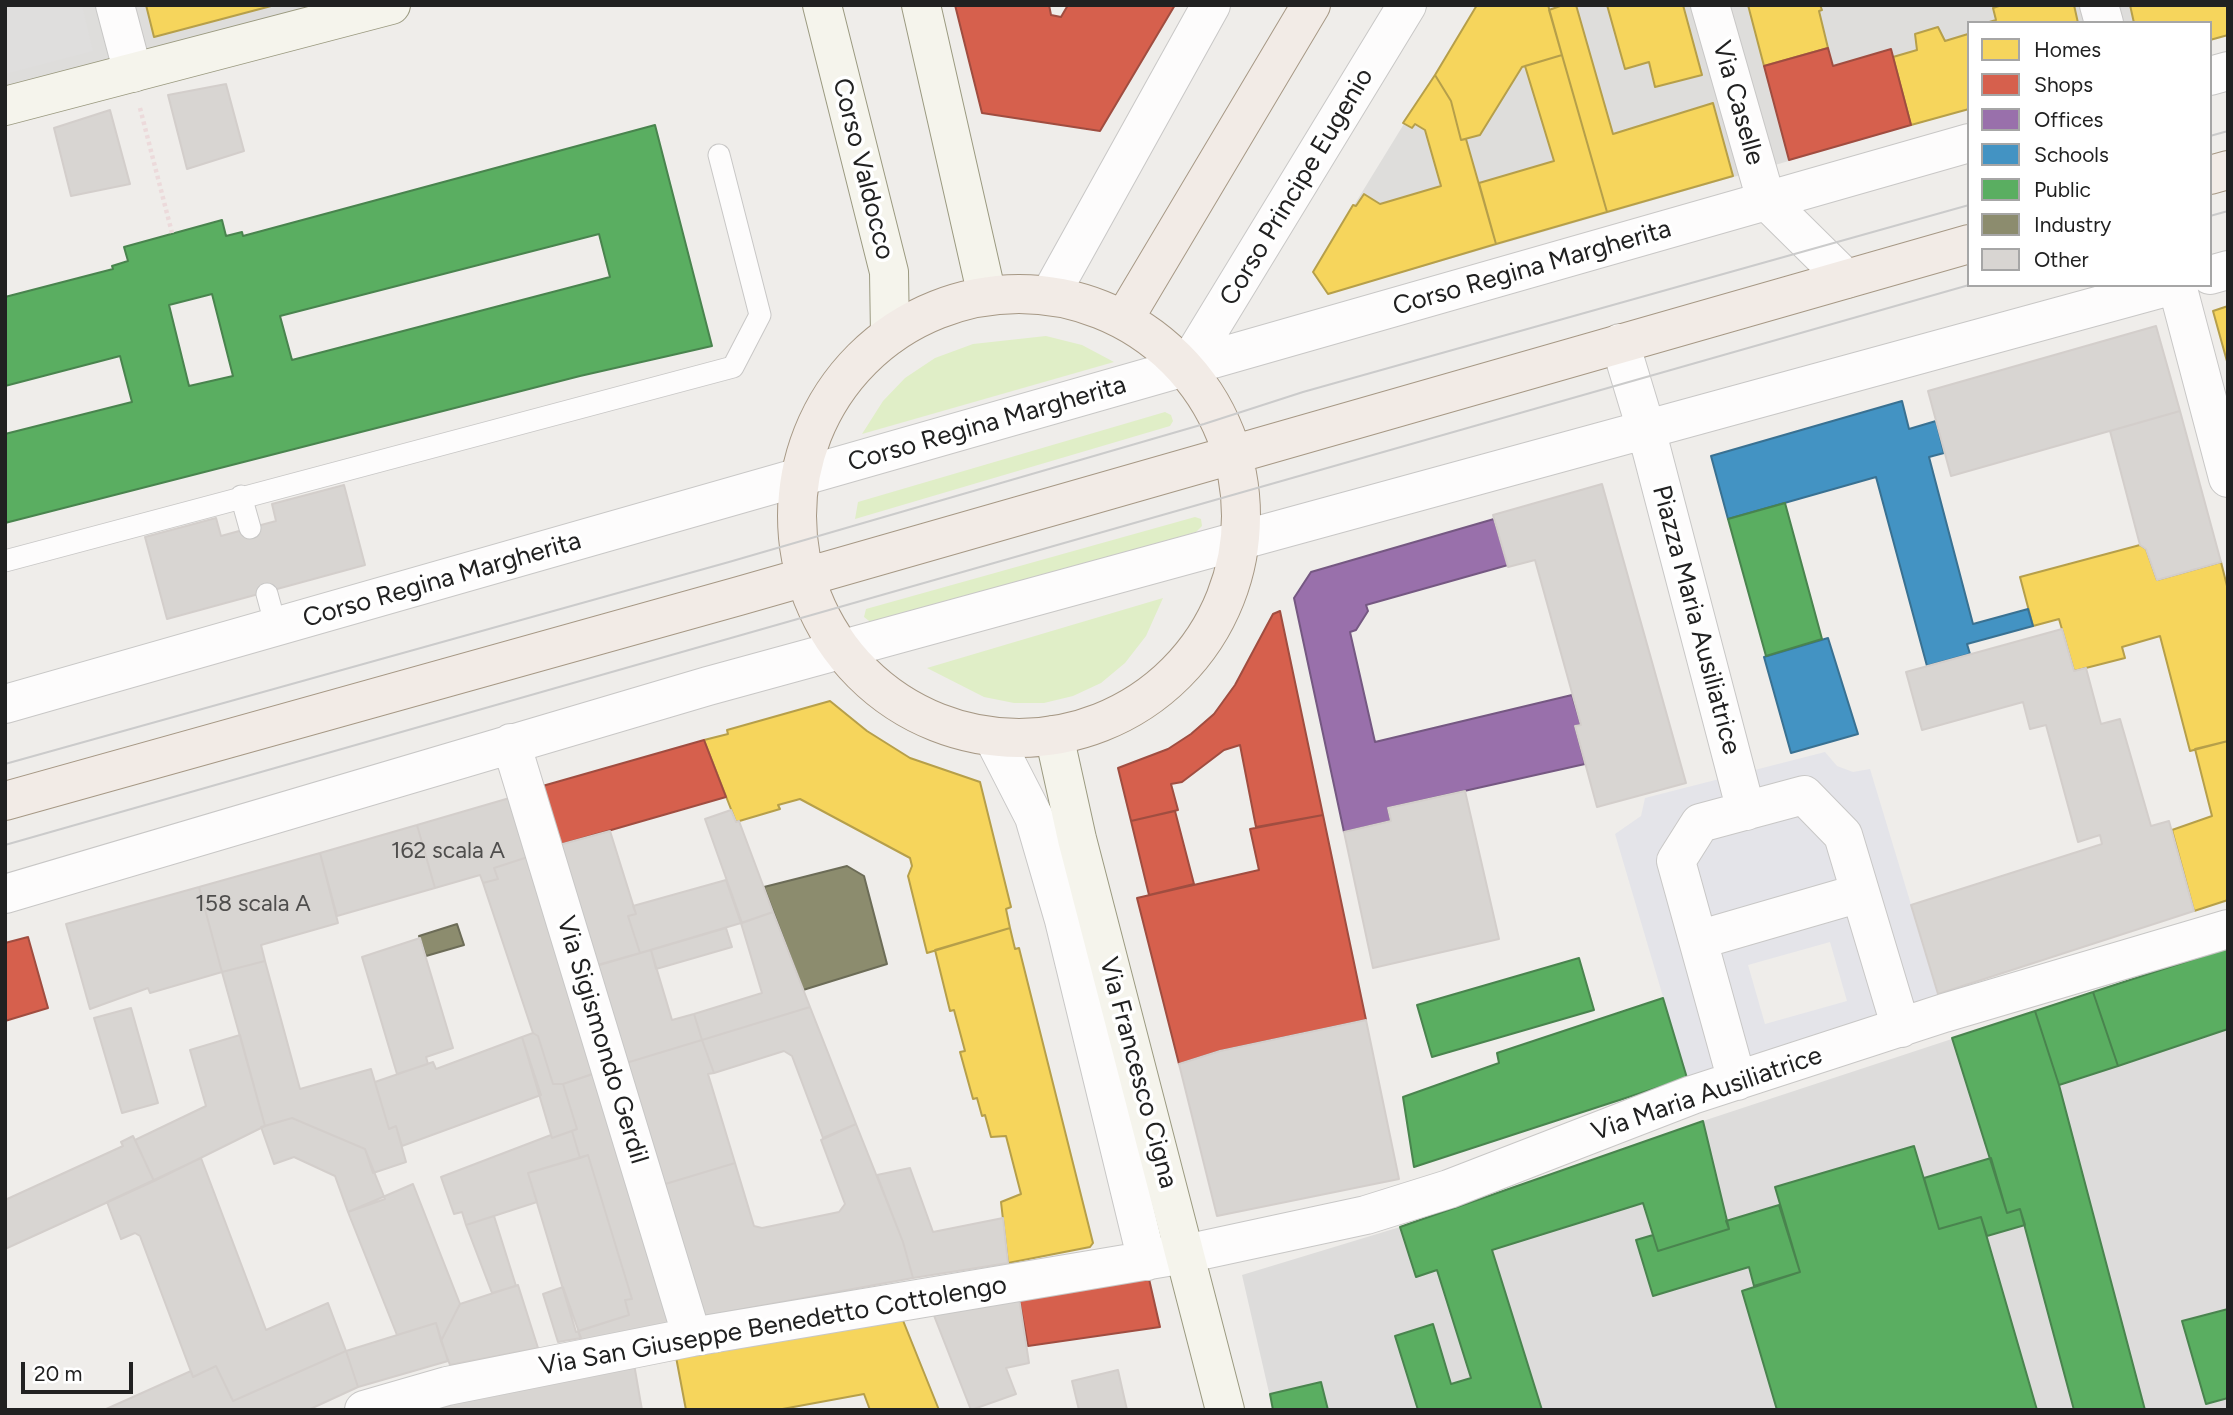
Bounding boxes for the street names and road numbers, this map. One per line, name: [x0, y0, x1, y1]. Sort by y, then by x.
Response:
street label: Via Caselle: [1705, 37, 1771, 169]
street label: Corso Principe Eugenio: [1214, 63, 1380, 311]
street label: Corso Valdocco: [825, 75, 901, 263]
street label: Corso Regina Margherita: [1389, 213, 1675, 323]
street label: Corso Regina Margherita: [844, 369, 1130, 479]
street label: Piazza Maria Ausiliatrice: [1645, 482, 1747, 758]
street label: Corso Regina Margherita: [299, 525, 585, 635]
street label: Via Sigismondo Gerdil: [549, 912, 655, 1168]
street label: Via Francesco Cigna: [1092, 954, 1184, 1192]
street label: Via Maria Ausiliatrice: [1588, 1040, 1826, 1148]
street label: Via San Giuseppe Benedetto Cottolengo: [537, 1269, 1009, 1383]

